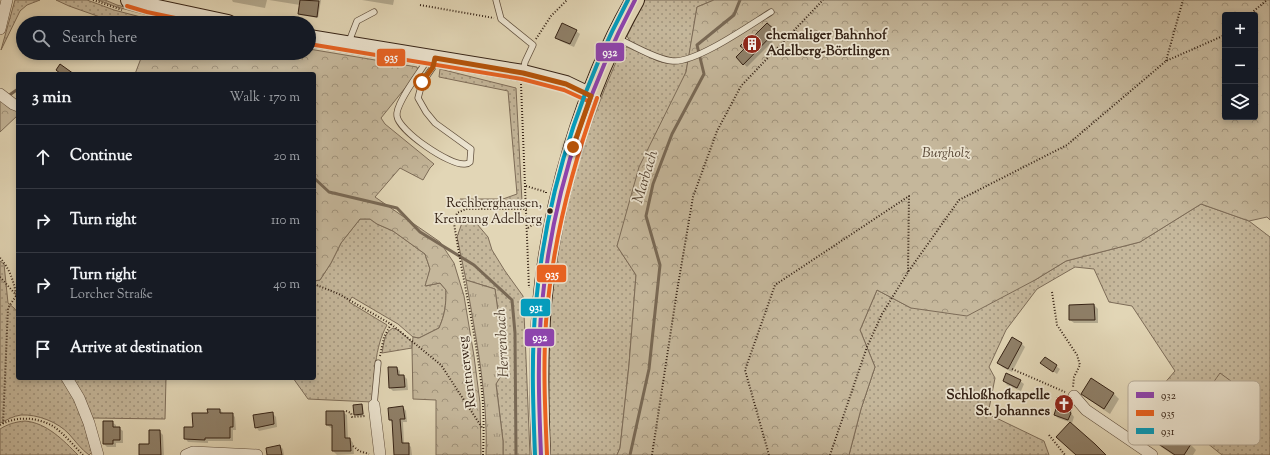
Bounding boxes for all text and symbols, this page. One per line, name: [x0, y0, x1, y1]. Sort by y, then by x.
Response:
map controls: [1222, 12, 1258, 120]
button: +: [1222, 12, 1258, 48]
search box: [16, 16, 316, 60]
place label: ehemaliger Bahnhof Adelberg-Börtlingen: [766, 26, 891, 62]
icon: search: [30, 27, 52, 49]
text: Search here: [62, 28, 137, 49]
building icon: ehemaliger Bahnhof Adelberg-Börtlingen: [741, 33, 763, 55]
line badge: 932: [595, 42, 625, 62]
text: 932: [603, 45, 618, 61]
line badge: 935: [376, 48, 406, 67]
button: −: [1222, 48, 1258, 84]
text: 935: [384, 50, 398, 66]
route start: [413, 73, 431, 91]
button: layers: [1222, 84, 1258, 120]
text: 3 min: [32, 86, 71, 110]
text: Walk · 170 m: [230, 89, 300, 107]
route end: [564, 138, 582, 156]
park label: Burgholz: [922, 144, 970, 164]
icon: ahead: [32, 146, 54, 168]
text: Continue: [70, 146, 132, 167]
water label: Marbach: [628, 147, 664, 206]
text: 20 m: [274, 148, 300, 166]
place label: Rechberghausen, Kreuzung Adelberg: [434, 195, 542, 229]
marker: Rechberghausen, Kreuzung Adelberg: [545, 206, 555, 216]
icon: right: [32, 210, 54, 232]
text: Turn right: [70, 210, 136, 231]
text: 110 m: [271, 212, 300, 230]
line badge: 935: [536, 264, 567, 283]
text: Turn right: [70, 265, 136, 286]
text: 935: [545, 267, 559, 283]
icon: right: [32, 274, 54, 296]
text: 40 m: [273, 276, 300, 294]
text: Lorcher Straße: [70, 286, 153, 304]
line badge: 931: [520, 298, 551, 317]
text: 931: [529, 300, 543, 316]
water label: Herrenbach: [491, 307, 515, 378]
line badge: 932: [524, 328, 555, 347]
text: 932: [533, 330, 548, 346]
street label: Rentnerweg: [454, 335, 482, 409]
icon: arrive: [32, 338, 54, 360]
text: Arrive at destination: [70, 338, 203, 359]
legend: [1128, 381, 1260, 445]
place label: Schloßhofkapelle St. Johannes: [946, 386, 1050, 422]
text: 932: [1161, 388, 1176, 404]
church icon: Schloßhofkapelle St. Johannes: [1053, 393, 1075, 415]
text: 935: [1161, 406, 1175, 422]
text: 931: [1161, 424, 1175, 440]

